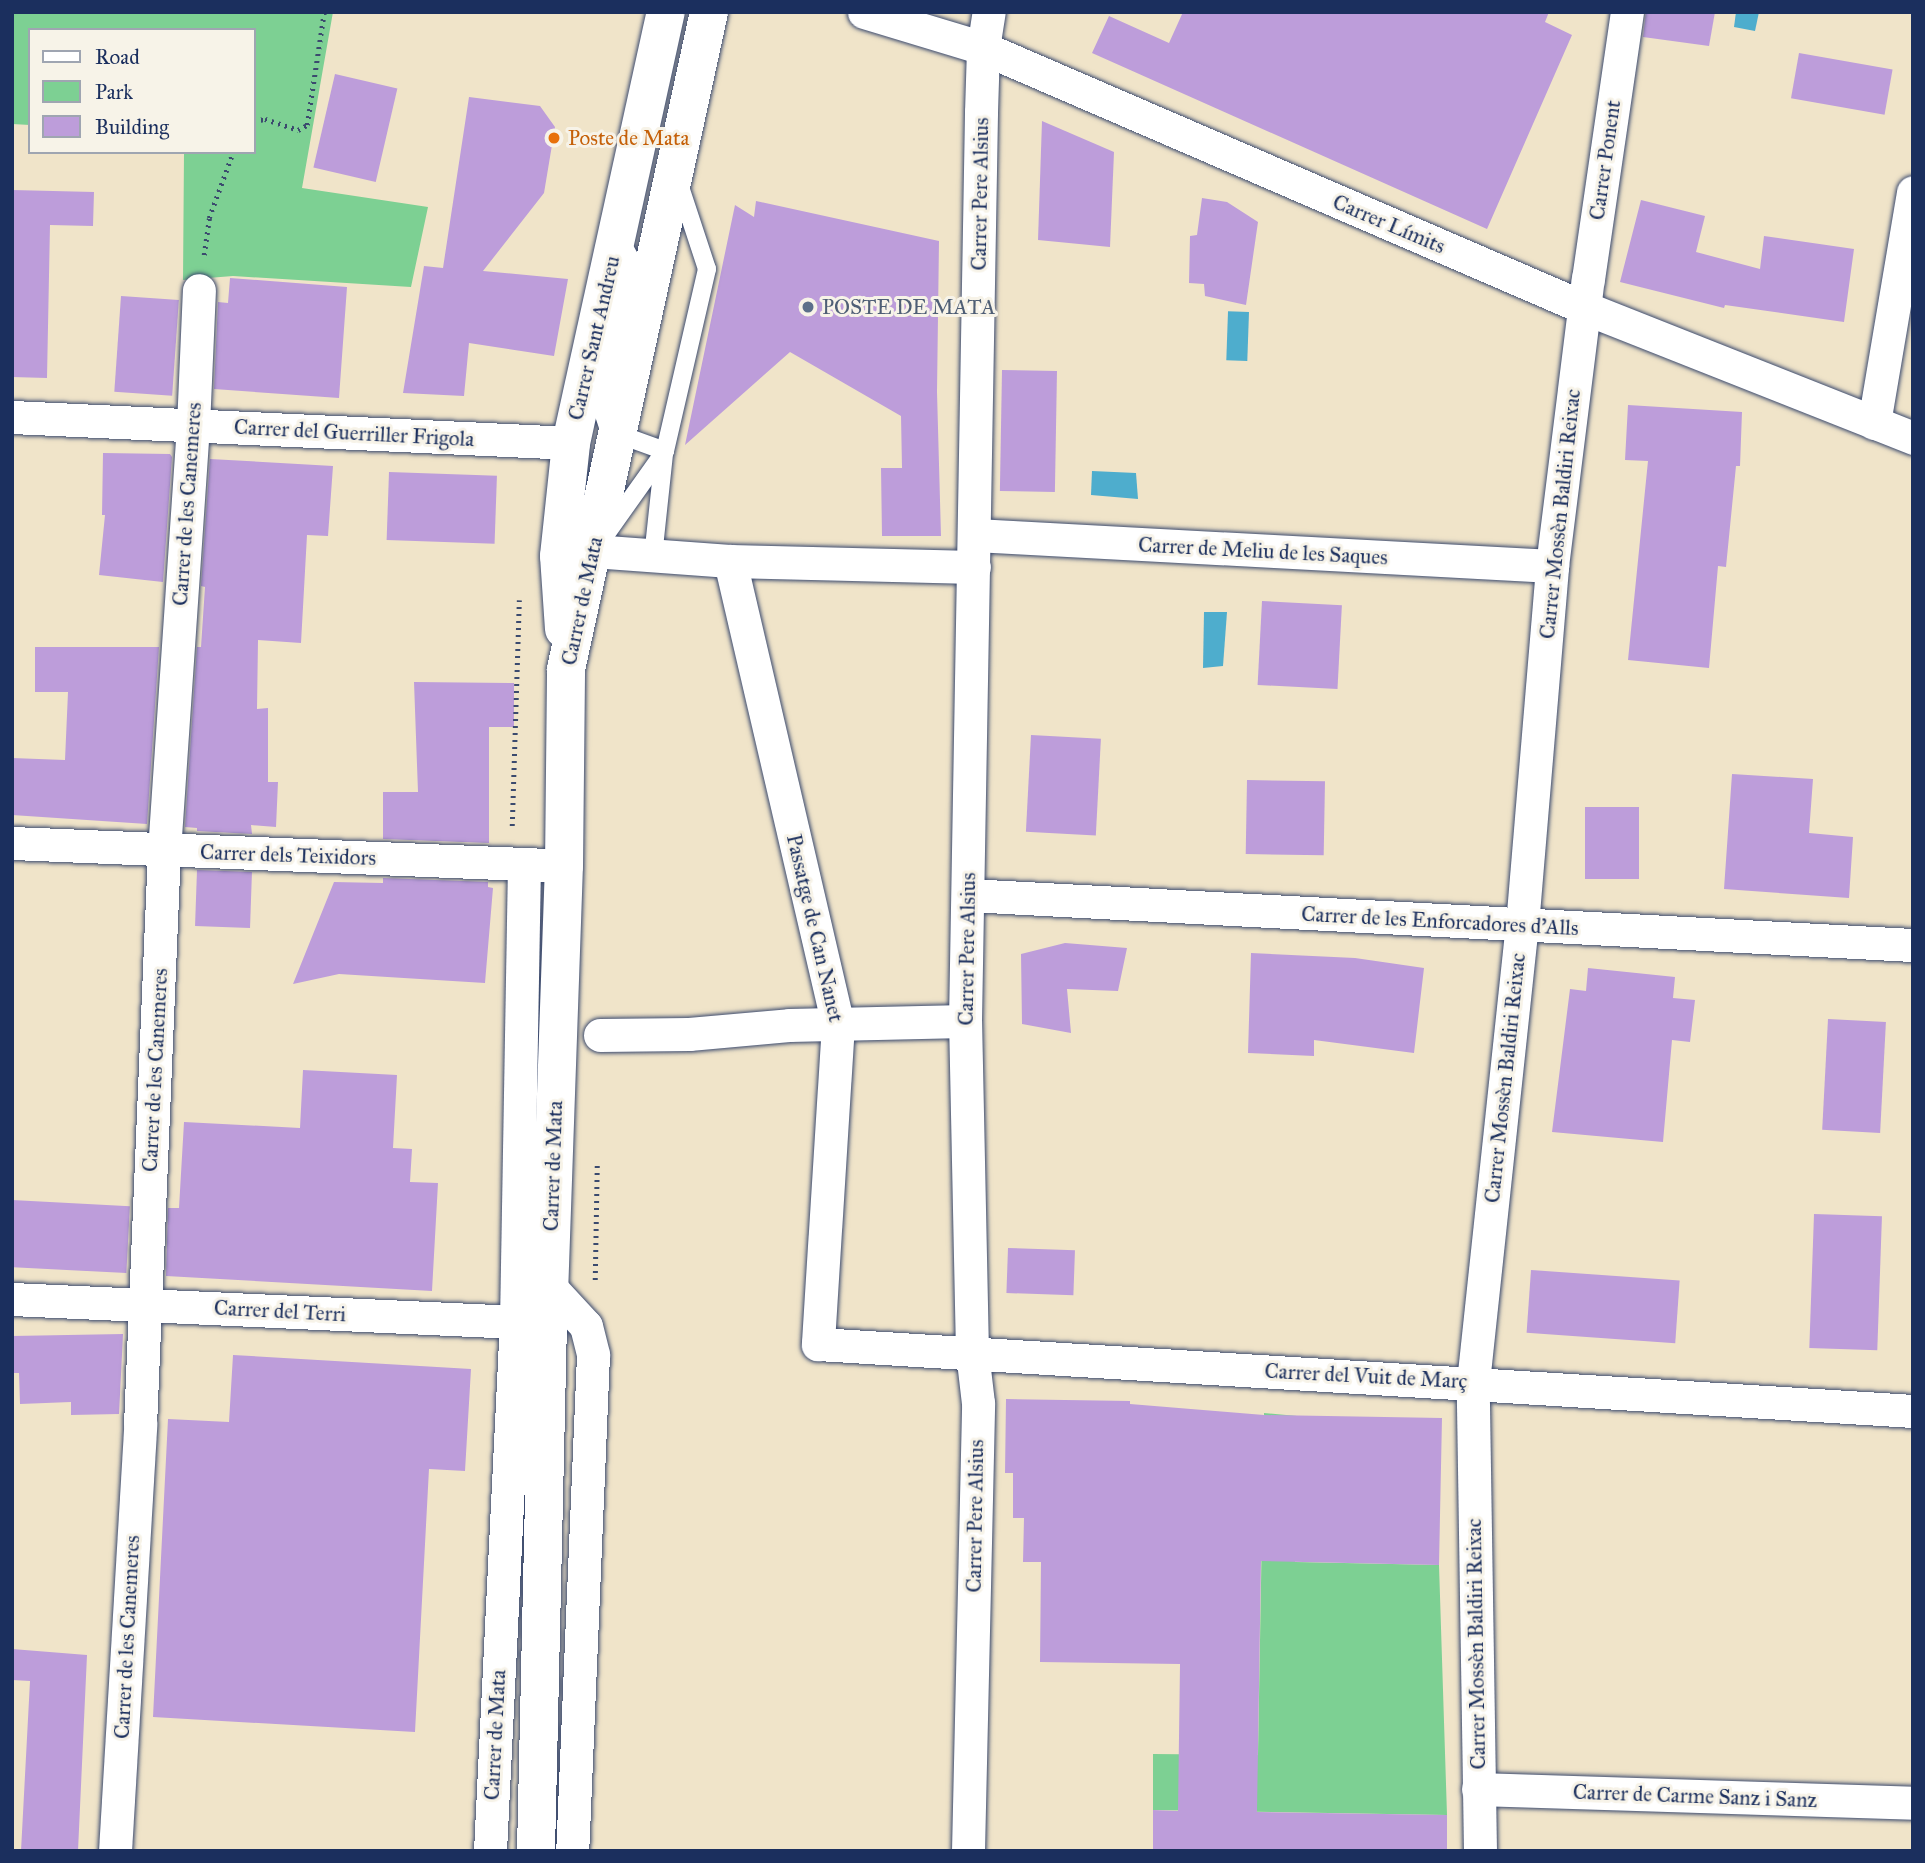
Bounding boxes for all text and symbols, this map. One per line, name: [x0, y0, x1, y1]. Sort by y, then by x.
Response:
legend: [28, 28, 256, 154]
text: Road: [95, 44, 140, 70]
text: Park: [95, 79, 133, 105]
street label: Carrer Ponent: [1584, 98, 1626, 222]
text: Building: [95, 114, 169, 140]
street label: Carrer Pere Alsius: [966, 117, 994, 271]
place label: Poste de Mata: [568, 125, 689, 151]
marker: Poste de Mata: [546, 130, 562, 146]
street label: Carrer Límits: [1329, 189, 1449, 259]
street label: Carrer Sant Andreu: [563, 253, 625, 423]
place label: POSTE DE MATA: [822, 294, 995, 320]
marker: POSTE DE MATA: [800, 299, 816, 315]
street label: Carrer Mossèn Baldiri Reixac: [1534, 388, 1586, 640]
street label: Carrer de les Canemeres: [167, 401, 207, 607]
street label: Carrer del Guerriller Frigola: [233, 414, 475, 452]
street label: Carrer de Meliu de les Saques: [1138, 532, 1388, 570]
street label: Carrer de Mata: [556, 535, 608, 667]
street label: Passatge de Can Nanet: [781, 832, 849, 1024]
street label: Carrer dels Teixidors: [200, 839, 376, 871]
street label: Carrer Pere Alsius: [953, 872, 981, 1026]
street label: Carrer de les Enforcadores d'Alls: [1301, 901, 1579, 941]
street label: Carrer Mossèn Baldiri Reixac: [1479, 952, 1531, 1204]
street label: Carrer de les Canemeres: [137, 967, 173, 1173]
street label: Carrer de Mata: [538, 1100, 568, 1232]
street label: Carrer del Terri: [213, 1295, 347, 1327]
street label: Carrer del Vuit de Març: [1264, 1358, 1468, 1394]
street label: Carrer Pere Alsius: [961, 1439, 989, 1593]
street label: Carrer Mossèn Baldiri Reixac: [1461, 1518, 1491, 1770]
street label: Carrer de les Canemeres: [109, 1534, 145, 1740]
street label: Carrer de Mata: [479, 1669, 511, 1801]
street label: Carrer de Carme Sanz i Sanz: [1572, 1779, 1818, 1813]

